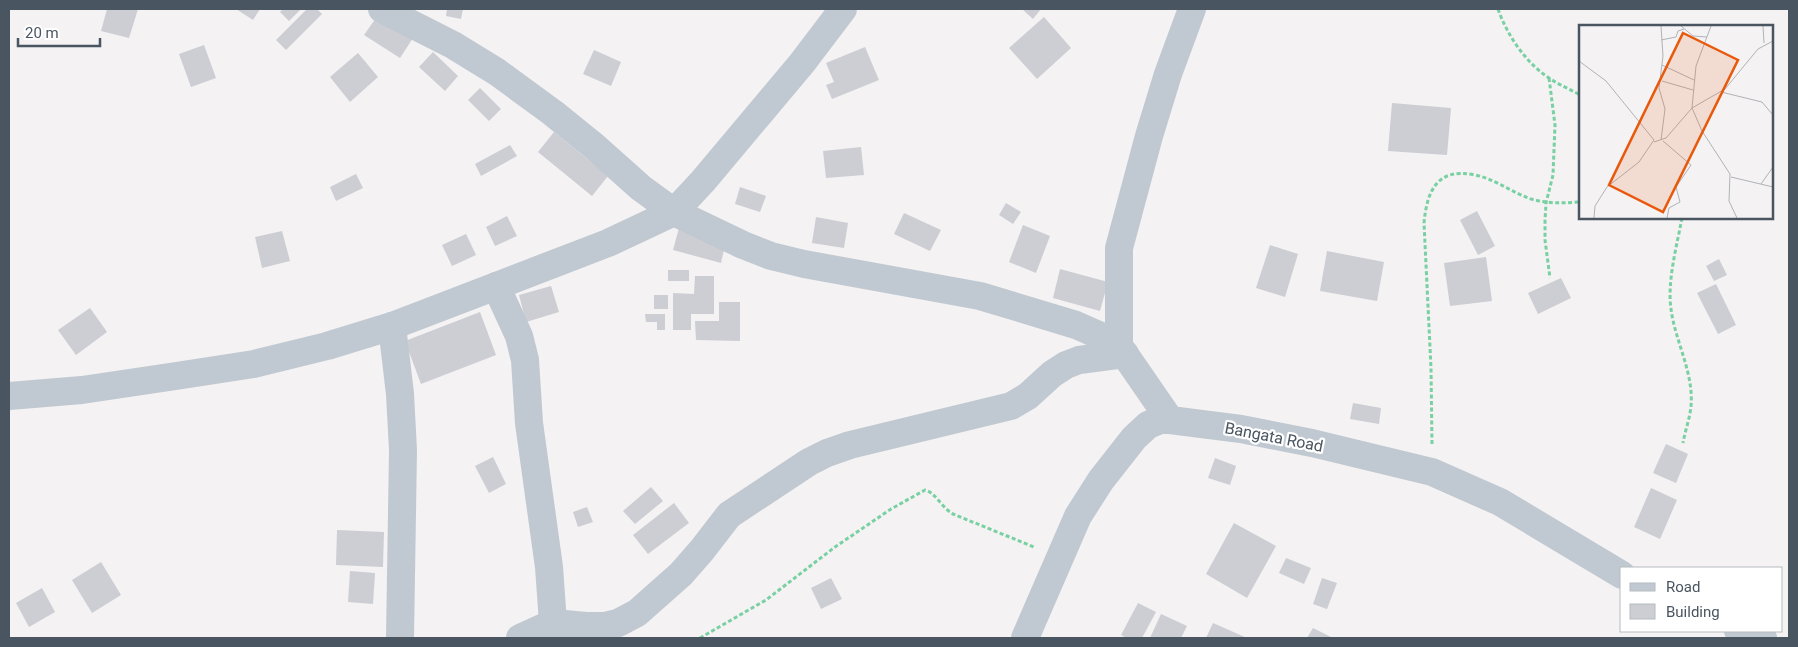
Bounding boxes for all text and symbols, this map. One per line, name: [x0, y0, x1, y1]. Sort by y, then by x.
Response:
scale bar: [18, 15, 100, 47]
text: 20 m: [25, 24, 59, 42]
inset map: [1579, 25, 1773, 219]
street label: Bangata Road: [1223, 418, 1325, 456]
legend: [1620, 567, 1783, 632]
text: Road: [1666, 578, 1700, 596]
text: Building: [1666, 603, 1720, 621]

